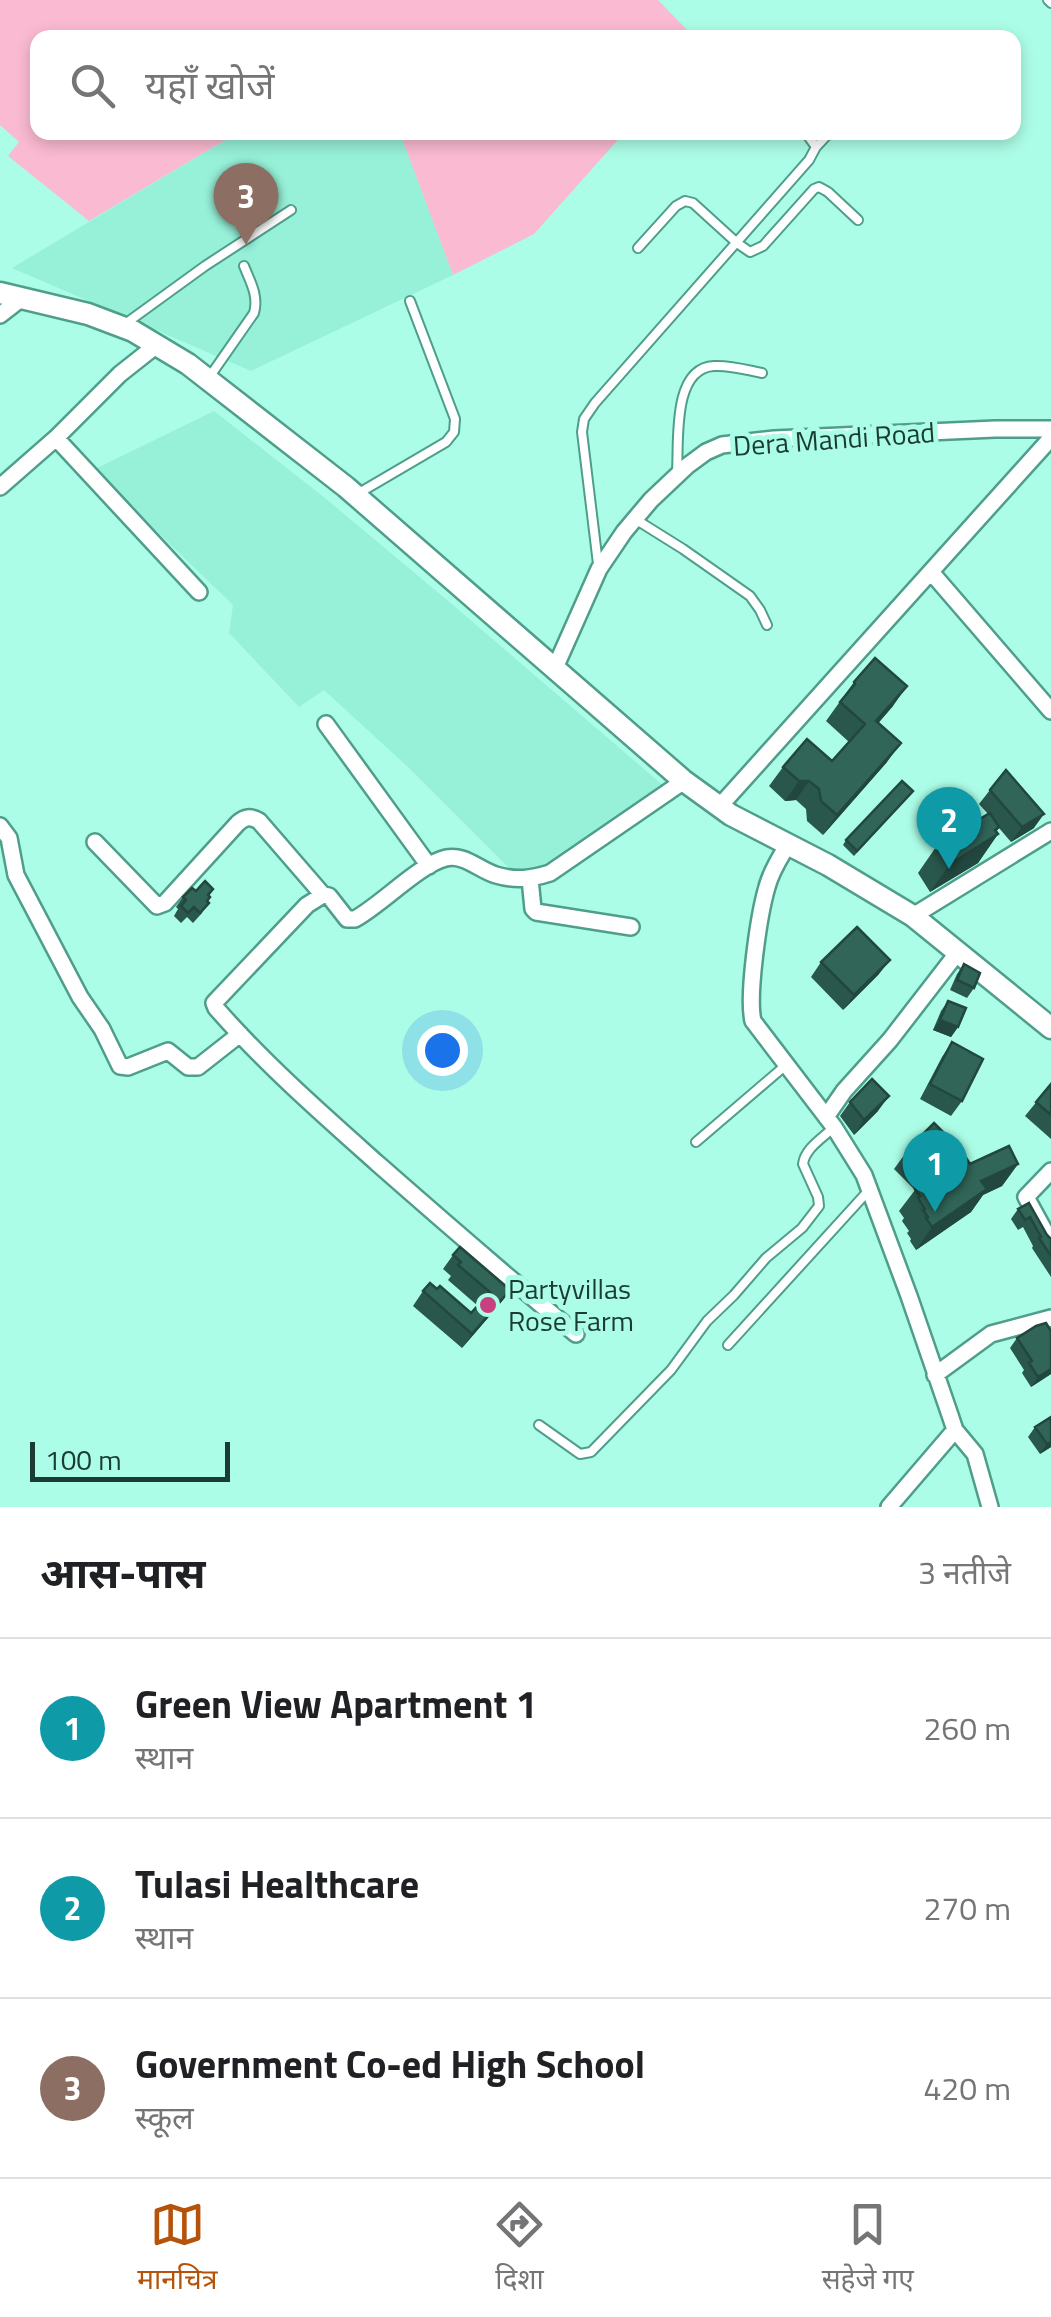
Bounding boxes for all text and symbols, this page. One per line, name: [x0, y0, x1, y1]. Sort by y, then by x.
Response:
search box: [30, 30, 1021, 140]
text: यहाँ खोजें: [145, 56, 275, 114]
icon: search: [65, 58, 120, 113]
pin: 3: [214, 162, 278, 245]
street label: Dera Mandi Road: [732, 410, 936, 467]
pin: 2: [916, 786, 982, 869]
your location: [417, 1025, 468, 1076]
pin: 1: [902, 1130, 968, 1212]
place label: Partyvillas Rose Farm: [508, 1267, 634, 1342]
marker: Partyvillas Rose Farm: [477, 1294, 499, 1316]
scale bar: [30, 1437, 230, 1482]
text: 100 m: [45, 1438, 122, 1481]
text: आस-पास: [40, 1540, 205, 1604]
text: 3 नतीजे: [918, 1548, 1011, 1596]
text: Green View Apartment 1: [135, 1675, 537, 1733]
text: 1: [64, 1704, 81, 1752]
text: 260 m: [923, 1704, 1011, 1752]
text: स्थान: [135, 1733, 193, 1781]
text: Tulasi Healthcare: [135, 1855, 419, 1913]
text: 2: [64, 1884, 81, 1932]
text: 270 m: [923, 1884, 1011, 1932]
text: स्थान: [135, 1913, 193, 1961]
text: Government Co-ed High School: [135, 2035, 645, 2093]
text: 3: [64, 2064, 81, 2112]
text: 420 m: [923, 2064, 1011, 2112]
text: स्कूल: [135, 2093, 194, 2141]
tab: मानचित्र: [137, 2197, 217, 2300]
tab: दिशा: [492, 2197, 547, 2300]
tab: सहेजे गए: [822, 2197, 914, 2300]

